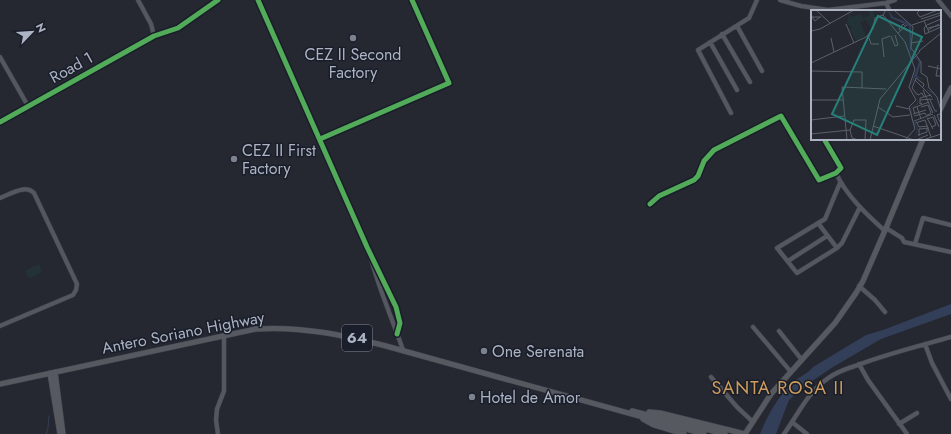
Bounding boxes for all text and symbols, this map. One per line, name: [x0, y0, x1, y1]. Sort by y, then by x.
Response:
inset map: [811, 10, 941, 140]
north arrow: [12, 12, 52, 52]
text: N: [32, 20, 50, 35]
marker: CEZ II Second Factory: [348, 33, 358, 43]
place label: CEZ II Second Factory: [305, 43, 401, 84]
street label: Road 1: [45, 46, 97, 89]
place label: CEZ II First Factory: [242, 139, 316, 180]
marker: CEZ II First Factory: [229, 154, 239, 164]
street label: Antero Soriano Highway: [100, 305, 267, 360]
road number: 64: [342, 325, 372, 351]
place label: One Serenata: [492, 340, 584, 363]
marker: One Serenata: [479, 346, 489, 356]
district label: SANTA ROSA II: [712, 375, 844, 401]
place label: Hotel de Amor: [480, 386, 581, 409]
marker: Hotel de Amor: [467, 392, 477, 402]

